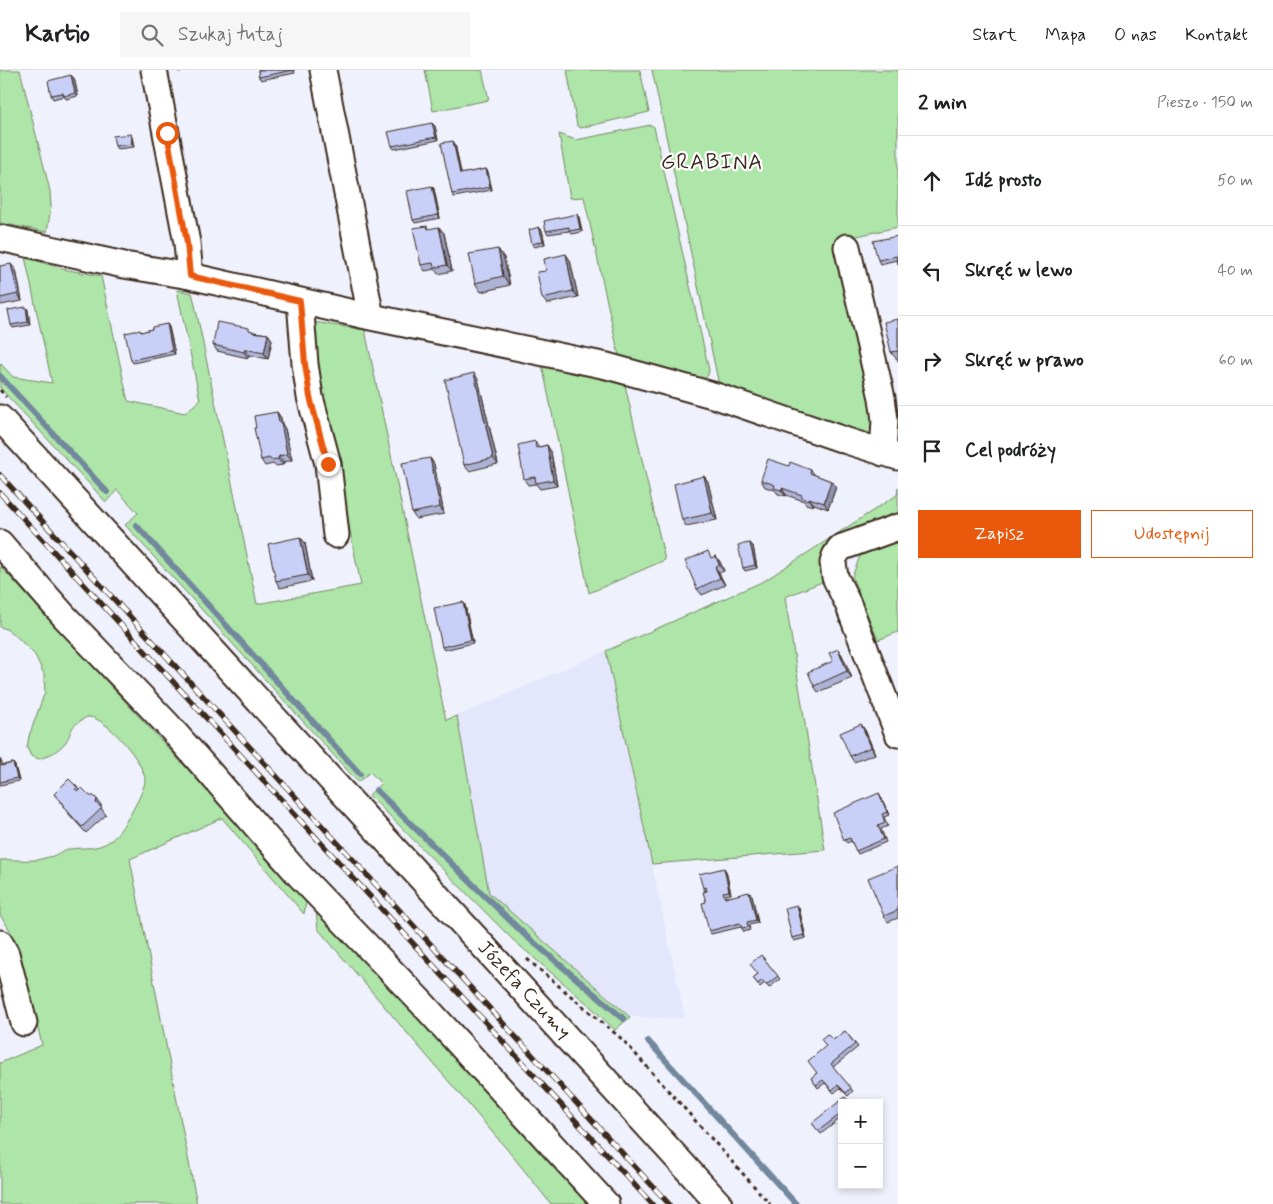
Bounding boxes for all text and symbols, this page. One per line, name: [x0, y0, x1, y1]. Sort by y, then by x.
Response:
search box: [120, 12, 470, 57]
text: Kartio: [25, 19, 90, 50]
icon: search: [138, 21, 166, 49]
text: Szukaj tutaj: [178, 22, 283, 47]
text: Start: [972, 23, 1017, 47]
text: Mapa: [1045, 23, 1086, 47]
text: O nas: [1114, 23, 1157, 47]
text: Kontakt: [1185, 23, 1248, 47]
text: 2 min: [918, 89, 967, 117]
text: Pieszo · 150 m: [1157, 92, 1253, 113]
route start: [156, 122, 179, 145]
district label: GRABINA: [661, 149, 763, 177]
icon: ahead: [918, 167, 946, 195]
text: Idź prosto: [965, 168, 1042, 193]
text: 50 m: [1217, 170, 1253, 191]
icon: left: [918, 257, 946, 285]
text: Skręć w lewo: [965, 258, 1073, 283]
text: 40 m: [1217, 260, 1253, 281]
icon: right: [918, 347, 946, 375]
text: Skręć w prawo: [965, 348, 1084, 373]
text: 60 m: [1219, 350, 1253, 371]
icon: arrive: [918, 437, 946, 465]
text: Cel podróży: [965, 438, 1056, 463]
route end: [317, 453, 340, 476]
button: Zapisz: [918, 510, 1081, 558]
button: Udostępnij: [1091, 510, 1253, 558]
street label: Józefa Czumy: [471, 935, 577, 1045]
map controls: [838, 1099, 883, 1189]
button: +: [838, 1099, 883, 1144]
button: −: [838, 1144, 883, 1189]

